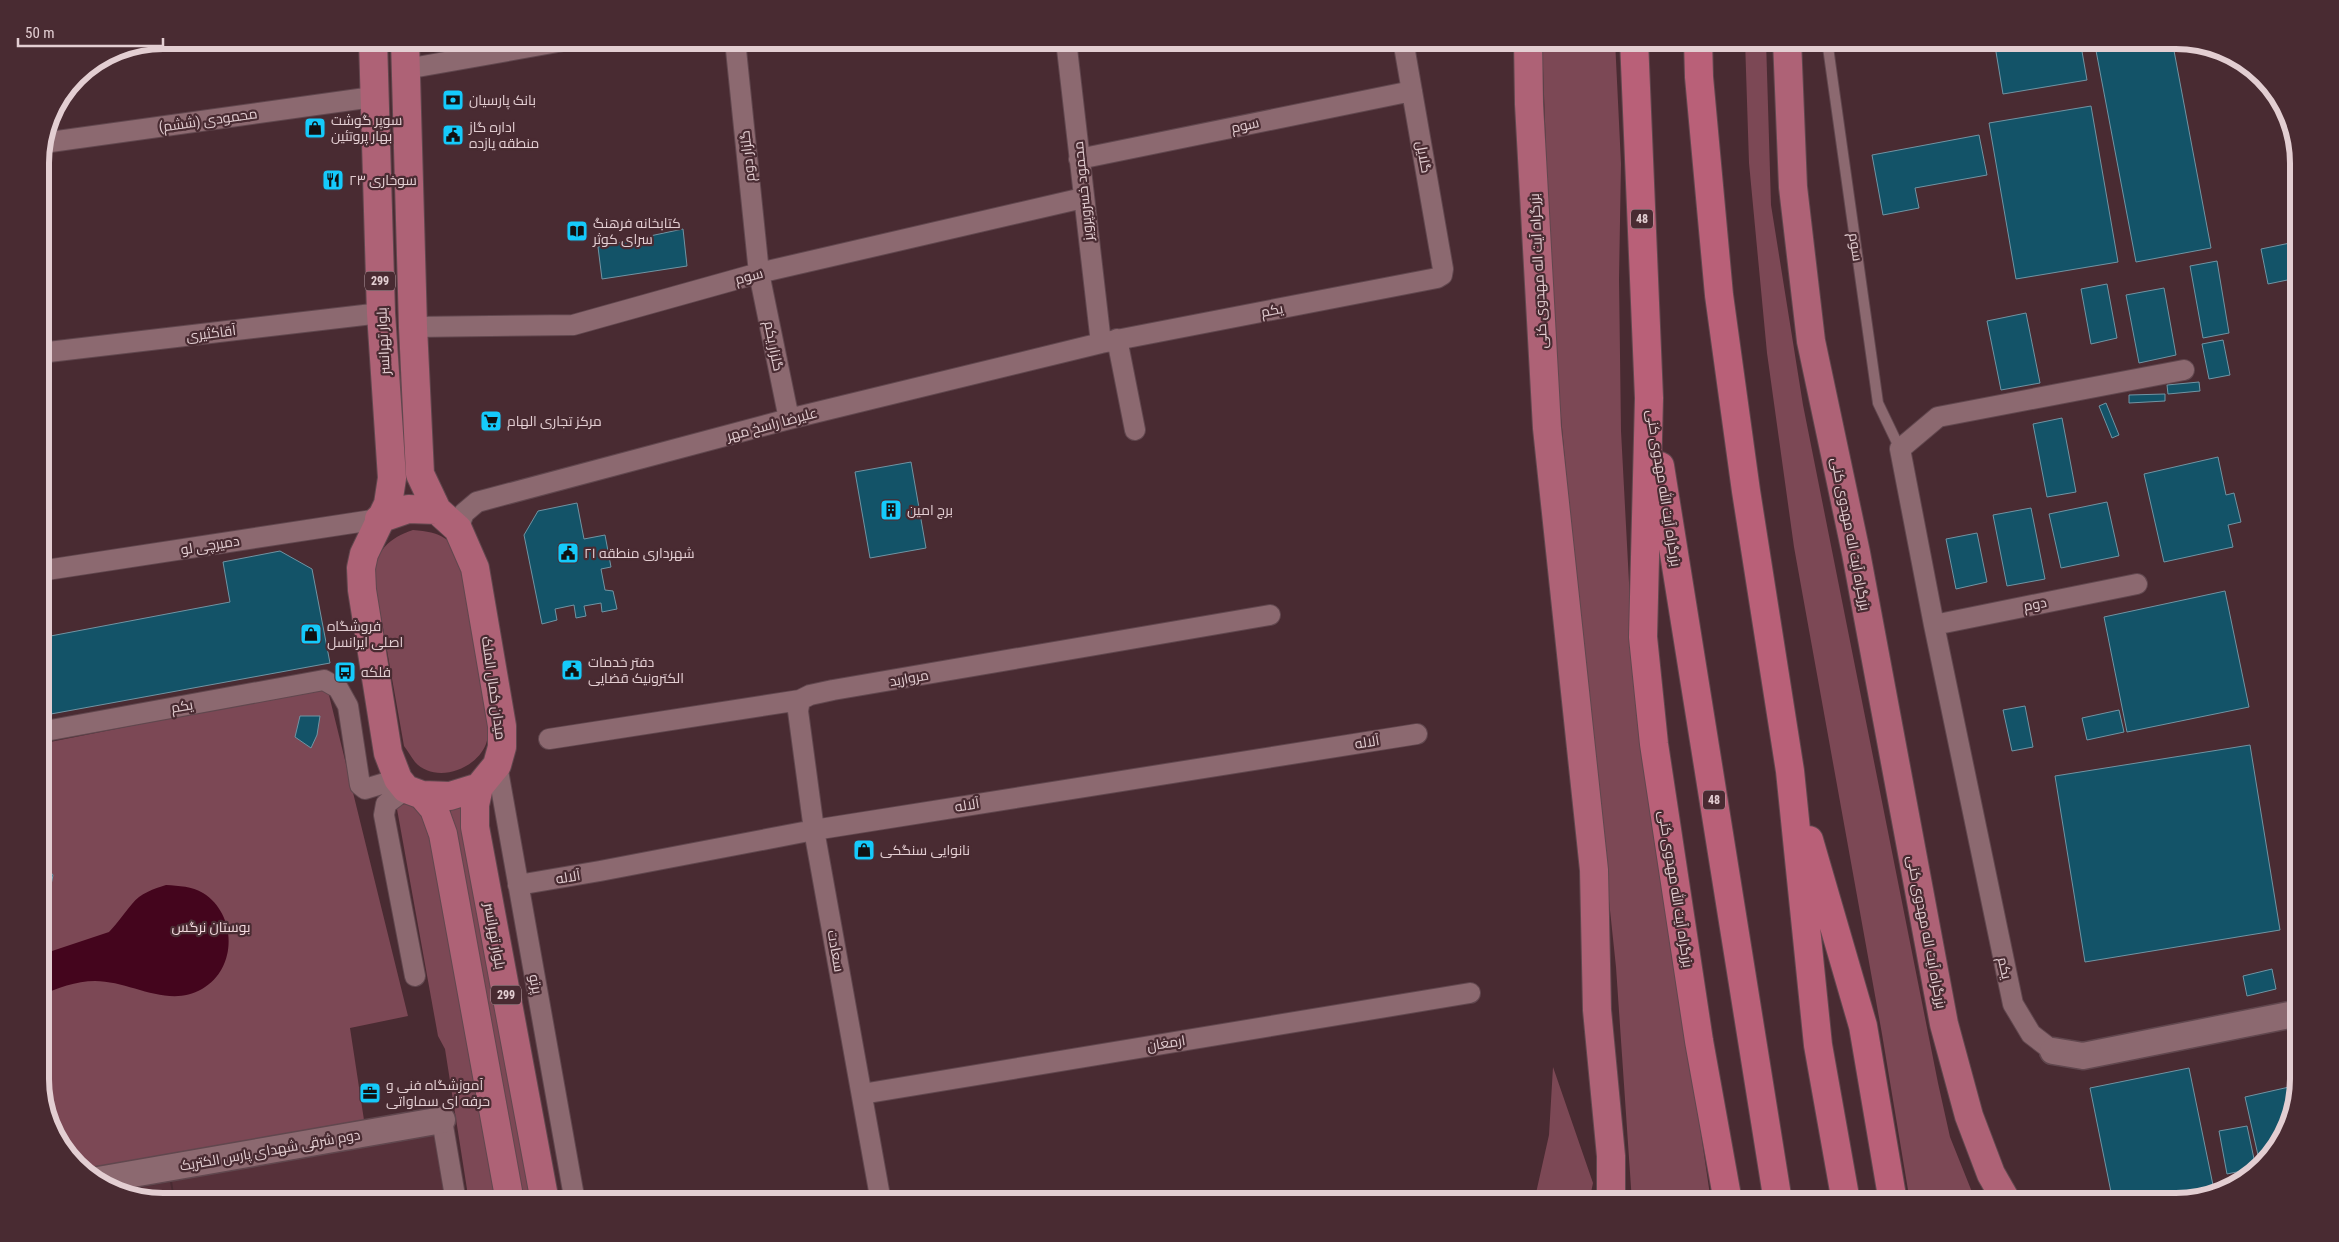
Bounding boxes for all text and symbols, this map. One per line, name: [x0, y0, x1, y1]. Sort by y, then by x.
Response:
scale bar: [18, 15, 162, 47]
text: 50 m: [25, 24, 55, 42]
bank icon: بانک پارسیان: [441, 88, 465, 112]
place label: بانک پارسیان: [469, 92, 536, 110]
street label: محمودی (ششم): [158, 105, 259, 137]
place label: سوپر گوشت بهار پروتئین: [331, 112, 402, 146]
street label: سوم: [1229, 114, 1261, 138]
shop icon: سوپر گوشت بهار پروتئین: [303, 116, 327, 140]
place label: اداره گاز منطقه یازده: [468, 119, 539, 151]
public building icon: اداره گاز منطقه یازده: [441, 123, 465, 147]
street label: گلزار دوم: [736, 129, 760, 183]
street label: محمود خسروپرویز: [1070, 140, 1098, 242]
street label: گلایل: [1413, 140, 1435, 174]
restaurant icon: سوخاری ۲۳: [321, 168, 345, 192]
place label: سوخاری ۲۳: [349, 172, 417, 188]
street label: بزرگراه آیت اله مهدوی کنی: [1526, 193, 1550, 349]
road number: 48: [1631, 210, 1653, 228]
place label: کتابخانه فرهنگ سرای کوثر: [592, 215, 681, 247]
library icon: کتابخانه فرهنگ سرای کوثر: [565, 219, 589, 243]
street label: سوم: [1844, 232, 1866, 262]
street label: سوم: [733, 265, 765, 289]
road number: 299: [365, 272, 395, 290]
street label: یکم: [1260, 300, 1285, 322]
street label: بلوار تهرانسر: [373, 307, 393, 376]
street label: گلزار یکم: [759, 320, 787, 373]
street label: آقاکثیری: [185, 322, 237, 344]
street label: علیرضا راسخ مهر: [724, 404, 819, 445]
street label: بزرگراه آیت الله مهدوی کنی: [1644, 408, 1685, 568]
supermarket icon: مرکز تجاری الهام: [479, 409, 503, 433]
place label: مرکز تجاری الهام: [507, 413, 602, 431]
street label: بزرگراه آیت اله مهدوی کنی: [1828, 456, 1874, 612]
building icon: برج امین: [879, 498, 903, 522]
place label: برج امین: [907, 502, 953, 519]
street label: دمیرچی لو: [179, 532, 241, 560]
public building icon: شهرداری منطقه ۲۱: [556, 541, 580, 565]
place label: شهرداری منطقه ۲۱: [584, 545, 695, 561]
street label: دوم: [2022, 594, 2048, 616]
place label: فروشگاه اصلی ایرانسل: [327, 618, 403, 650]
shop icon: فروشگاه اصلی ایرانسل: [299, 622, 323, 646]
street label: میدان کمال الملک: [478, 635, 509, 741]
place label: دفتر خدمات الکترونیک قضایی: [588, 654, 684, 686]
public building icon: دفتر خدمات الکترونیک قضایی: [560, 658, 584, 682]
bus stop icon: فلکه: [333, 660, 357, 684]
place label: فلکه: [361, 664, 391, 680]
street label: مروارید: [888, 667, 930, 689]
street label: یکم: [170, 696, 195, 718]
street label: آلاله: [1354, 732, 1381, 752]
road number: 48: [1703, 790, 1725, 810]
street label: آلاله: [954, 795, 981, 815]
street label: بزرگراه آیت الله مهدوی کنی: [1656, 809, 1697, 969]
shop icon: نانوایی سنگکی: [852, 838, 876, 862]
place label: نانوایی سنگکی: [880, 842, 970, 858]
street label: بزرگراه آیت اله مهدوی کنی: [1904, 854, 1950, 1010]
street label: آلاله: [555, 867, 582, 887]
street label: بلوار تهرانسر: [481, 900, 509, 971]
park label: بوستان نرگس: [171, 919, 251, 935]
street label: سعادت: [824, 929, 848, 973]
street label: یکم: [1993, 955, 2015, 981]
street label: پرتو: [524, 973, 546, 996]
road number: 299: [491, 986, 521, 1004]
street label: ارمغان: [1146, 1032, 1186, 1054]
place label: آموزشگاه فنی و حرفه ای سماواتی: [386, 1077, 490, 1109]
office icon: آموزشگاه فنی و حرفه ای سماواتی: [358, 1081, 382, 1105]
street label: دوم شرقی شهدای پارس الکتریک: [178, 1126, 362, 1176]

